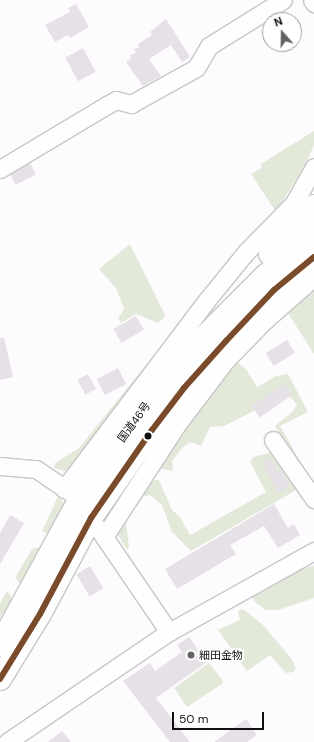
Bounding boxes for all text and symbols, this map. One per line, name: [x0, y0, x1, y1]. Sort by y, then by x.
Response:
north arrow: [262, 12, 302, 52]
text: N: [272, 14, 284, 30]
street label: 国道46号: [115, 399, 153, 445]
unlabelled marker: [143, 431, 153, 441]
place label: 細田金物: [199, 648, 243, 662]
marker: 細田金物: [186, 650, 196, 660]
scale bar: [174, 704, 266, 730]
text: 50 m: [179, 711, 208, 727]

